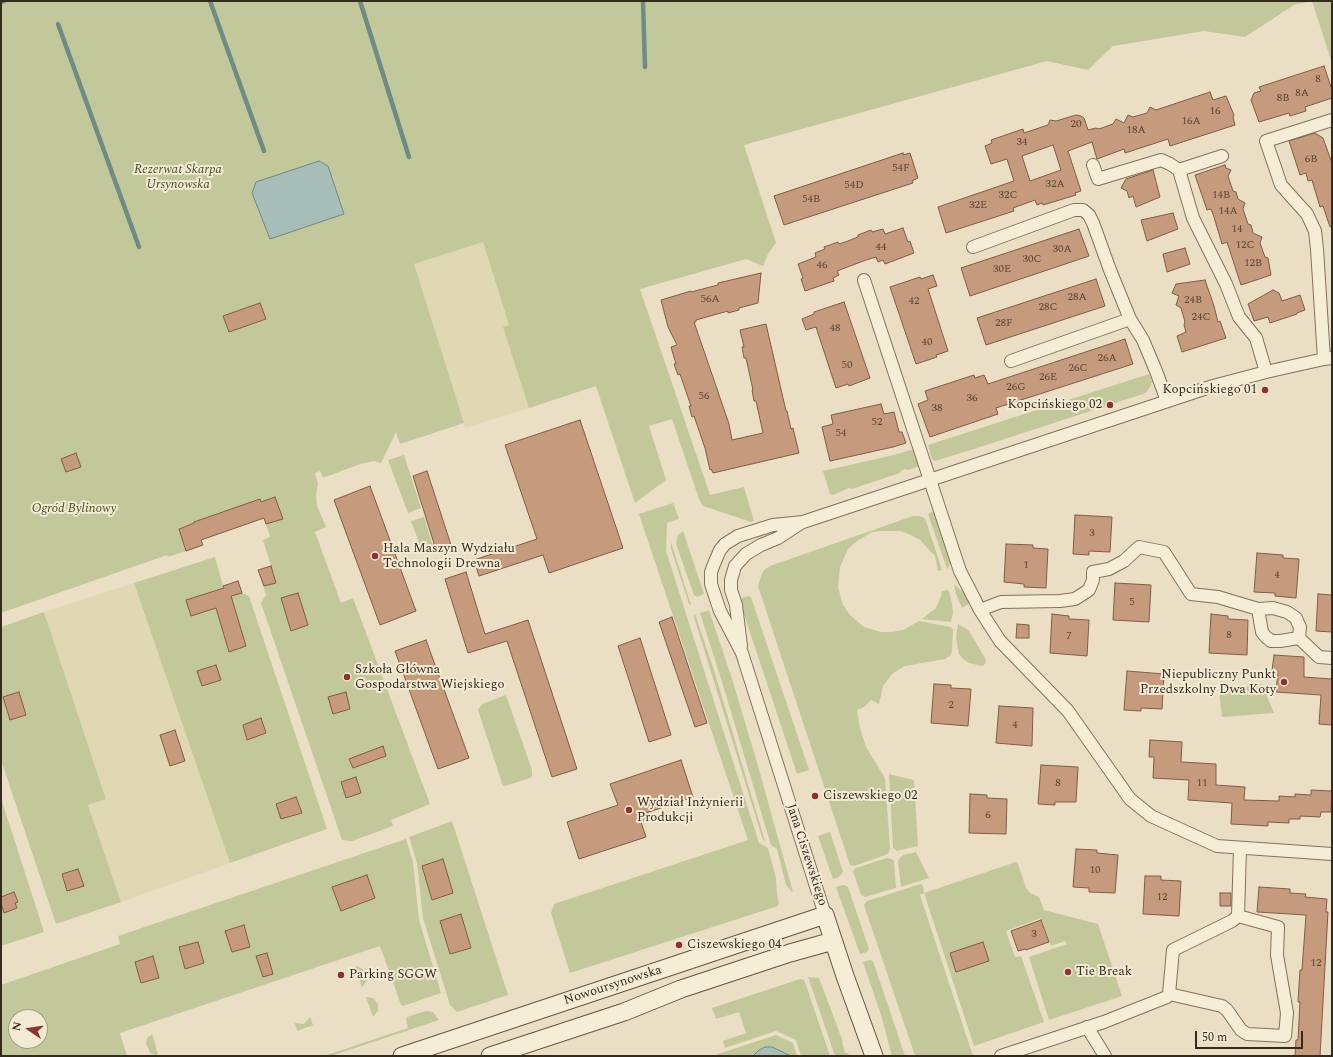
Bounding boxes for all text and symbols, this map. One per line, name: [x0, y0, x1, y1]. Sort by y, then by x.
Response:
house number: 8: [1315, 73, 1321, 87]
house number: 8A: [1295, 87, 1309, 101]
house number: 8B: [1277, 92, 1289, 106]
house number: 16: [1210, 105, 1220, 119]
house number: 16A: [1181, 115, 1201, 129]
house number: 20: [1071, 118, 1081, 132]
house number: 18A: [1126, 124, 1146, 138]
house number: 34: [1017, 136, 1027, 150]
house number: 6B: [1305, 153, 1317, 167]
park label: Rezerwat Skarpa Ursynowska: [134, 162, 222, 193]
house number: 54F: [892, 162, 910, 176]
house number: 32A: [1045, 178, 1065, 192]
house number: 54D: [844, 179, 864, 193]
house number: 32C: [999, 189, 1017, 203]
house number: 14B: [1212, 189, 1230, 203]
house number: 54B: [802, 193, 820, 207]
house number: 32E: [969, 199, 987, 213]
house number: 14A: [1218, 205, 1238, 219]
house number: 14: [1232, 223, 1242, 237]
house number: 12C: [1236, 239, 1254, 253]
house number: 44: [876, 241, 886, 255]
house number: 30A: [1052, 243, 1072, 257]
house number: 30C: [1023, 253, 1041, 267]
house number: 12B: [1244, 257, 1262, 271]
house number: 46: [817, 259, 827, 273]
house number: 30E: [993, 263, 1011, 277]
house number: 28A: [1067, 291, 1087, 305]
house number: 56A: [700, 293, 720, 307]
house number: 24B: [1184, 294, 1202, 308]
house number: 42: [909, 295, 919, 309]
house number: 28C: [1039, 301, 1057, 315]
house number: 24C: [1192, 311, 1210, 325]
house number: 28F: [995, 317, 1013, 331]
house number: 48: [830, 322, 840, 336]
house number: 40: [922, 336, 932, 350]
house number: 26A: [1097, 352, 1117, 366]
house number: 50: [842, 359, 852, 373]
house number: 26C: [1069, 362, 1087, 376]
house number: 26E: [1039, 371, 1057, 385]
house number: 26G: [1006, 381, 1026, 395]
place label: Kopcińskiego 01: [1162, 382, 1257, 398]
marker: Kopcińskiego 01: [1260, 385, 1270, 395]
house number: 56: [699, 390, 709, 404]
house number: 36: [967, 392, 977, 406]
place label: Kopcińskiego 02: [1007, 397, 1102, 413]
marker: Kopcińskiego 02: [1105, 400, 1115, 410]
house number: 38: [932, 402, 942, 416]
house number: 52: [872, 416, 882, 430]
house number: 54: [836, 427, 846, 441]
park label: Ogród Bylinowy: [32, 501, 116, 517]
house number: 3: [1089, 527, 1095, 541]
place label: Hala Maszyn Wydziału Technologii Drewna: [383, 541, 515, 572]
marker: Hala Maszyn Wydziału Technologii Drewna: [370, 551, 380, 561]
house number: 1: [1023, 559, 1029, 573]
house number: 4: [1274, 569, 1280, 583]
house number: 5: [1129, 596, 1135, 610]
house number: 8: [1226, 629, 1232, 643]
house number: 7: [1066, 630, 1072, 644]
place label: Szkoła Główna Gospodarstwa Wiejskiego: [355, 662, 504, 693]
place label: Niepubliczny Punkt Przedszkolny Dwa Koty: [1140, 667, 1276, 698]
marker: Szkoła Główna Gospodarstwa Wiejskiego: [342, 672, 352, 682]
marker: Niepubliczny Punkt Przedszkolny Dwa Koty: [1279, 677, 1289, 687]
house number: 2: [948, 699, 954, 713]
house number: 4: [1012, 719, 1018, 733]
house number: 8: [1055, 777, 1061, 791]
house number: 11: [1197, 777, 1207, 791]
place label: Ciszewskiego 02: [823, 788, 917, 804]
marker: Ciszewskiego 02: [810, 791, 820, 801]
place label: Wydział Inżynierii Produkcji: [637, 795, 743, 826]
street label: Jana Ciszewskiego: [782, 802, 830, 908]
marker: Wydział Inżynierii Produkcji: [624, 805, 634, 815]
house number: 6: [985, 809, 991, 823]
house number: 10: [1090, 864, 1100, 878]
house number: 12: [1157, 891, 1167, 905]
house number: 3: [1031, 928, 1037, 942]
place label: Ciszewskiego 04: [687, 937, 781, 953]
marker: Ciszewskiego 04: [674, 940, 684, 950]
house number: 12: [1311, 957, 1321, 971]
street label: Nowoursynowska: [562, 963, 664, 1009]
place label: Tie Break: [1076, 964, 1132, 980]
place label: Parking SGGW: [349, 967, 437, 983]
marker: Tie Break: [1063, 967, 1073, 977]
marker: Parking SGGW: [336, 970, 346, 980]
north arrow: [8, 1009, 48, 1049]
text: N: [8, 1020, 26, 1033]
scale bar: [1197, 1023, 1305, 1049]
text: 50 m: [1202, 1028, 1227, 1047]

